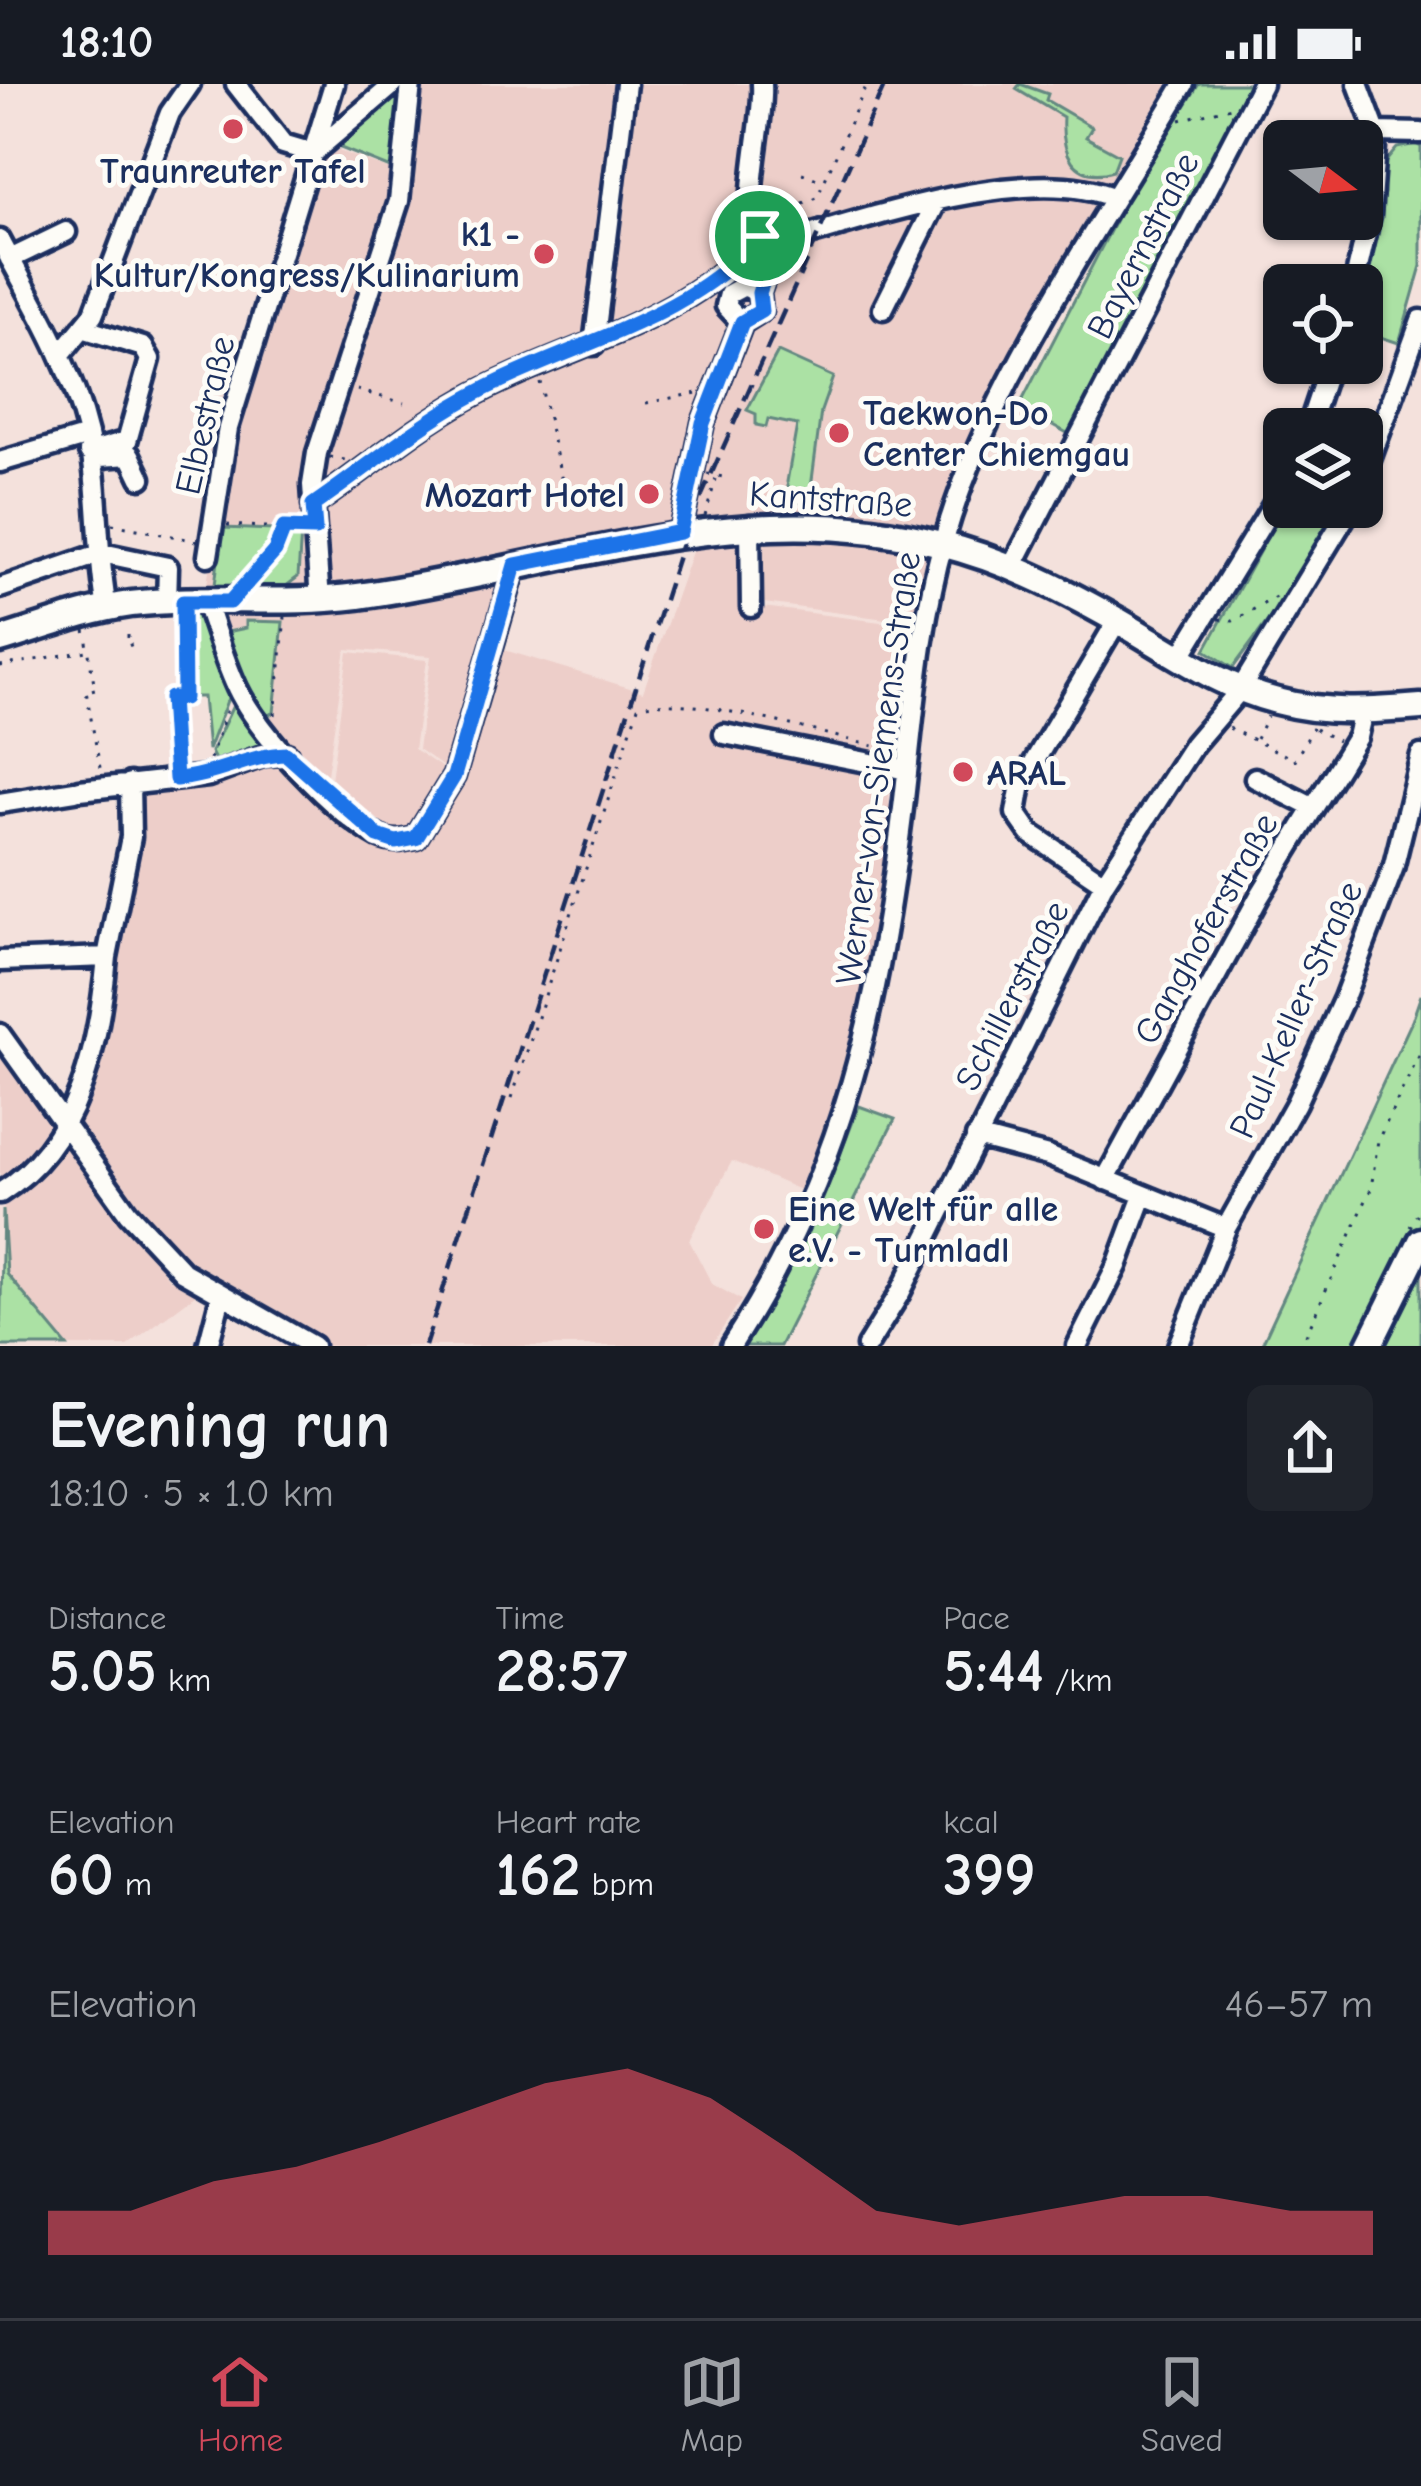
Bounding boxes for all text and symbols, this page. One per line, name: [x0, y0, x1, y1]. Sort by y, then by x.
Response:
text: 18:10: [60, 16, 153, 68]
marker: Traunreuter Tafel: [220, 116, 246, 142]
north arrow: [1263, 120, 1383, 240]
map controls: [1263, 120, 1383, 528]
street label: Bayernstraße: [1079, 146, 1208, 345]
place label: Traunreuter Tafel: [100, 151, 366, 192]
pin: [709, 185, 811, 287]
icon: arrive: [727, 203, 793, 269]
place label: k1 - Kultur/Kongress/Kulinarium: [94, 214, 520, 296]
marker: k1 - Kultur/Kongress/Kulinarium: [531, 241, 557, 267]
button: locate: [1263, 264, 1383, 384]
street label: Elbestraße: [167, 332, 244, 499]
place label: Taekwon-Do Center Chiemgau: [863, 393, 1130, 475]
button: layers: [1263, 408, 1383, 528]
marker: Taekwon-Do Center Chiemgau: [826, 420, 852, 446]
street label: Kantstraße: [748, 473, 914, 526]
place label: Mozart Hotel: [425, 475, 625, 516]
marker: Mozart Hotel: [636, 481, 662, 507]
street label: Werner-von-Siemens-Straße: [828, 549, 929, 987]
place label: ARAL: [987, 753, 1066, 794]
marker: ARAL: [950, 759, 976, 785]
street label: Ganghoferstraße: [1126, 806, 1287, 1051]
street label: Paul-Keller-Straße: [1221, 875, 1371, 1144]
street label: Schillerstraße: [947, 894, 1078, 1097]
place label: Eine Welt für alle e.V. - Turmladl: [788, 1189, 1058, 1271]
marker: Eine Welt für alle e.V. - Turmladl: [751, 1216, 777, 1242]
button: share: [1247, 1385, 1373, 1511]
text: Evening run: [48, 1388, 390, 1464]
text: 18:10 · 5 × 1.0 km: [48, 1471, 334, 1516]
text: Distance: [48, 1599, 166, 1637]
text: Time: [496, 1599, 564, 1637]
text: Pace: [943, 1599, 1010, 1637]
text: 5.05: [48, 1637, 157, 1706]
text: 28:57: [496, 1637, 628, 1706]
text: 5:44: [943, 1637, 1044, 1706]
text: km: [157, 1661, 211, 1699]
text: /km: [1044, 1661, 1113, 1699]
text: Elevation: [48, 1803, 174, 1841]
text: Heart rate: [496, 1803, 641, 1841]
text: kcal: [943, 1803, 999, 1841]
text: 60: [48, 1841, 114, 1910]
text: 162: [496, 1841, 581, 1910]
text: 399: [943, 1841, 1036, 1910]
text: m: [114, 1865, 152, 1903]
text: bpm: [581, 1865, 654, 1903]
text: Elevation: [48, 1982, 197, 2027]
text: 46–57 m: [1225, 1982, 1373, 2027]
tab: Home: [198, 2349, 283, 2459]
tab: Map: [679, 2349, 745, 2459]
tab: Saved: [1141, 2349, 1223, 2459]

